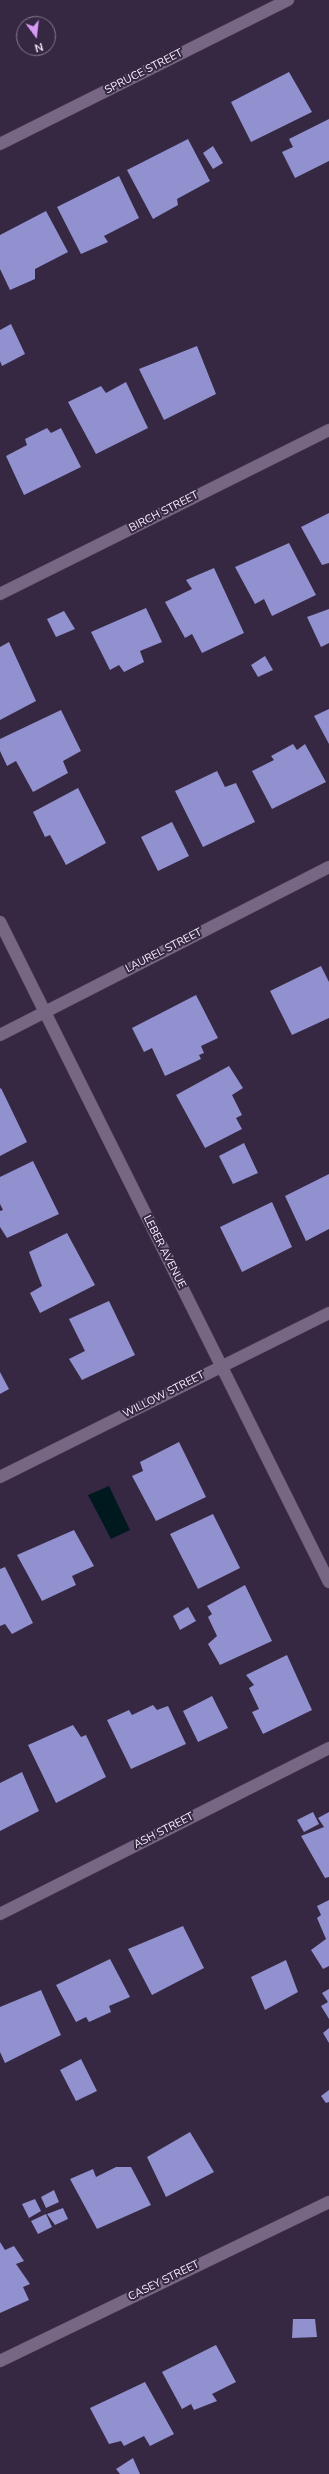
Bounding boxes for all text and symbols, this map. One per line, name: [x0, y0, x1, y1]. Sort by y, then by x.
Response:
north arrow: [16, 16, 56, 56]
text: N: [33, 39, 45, 55]
street label: SPRUCE STREET: [103, 47, 185, 97]
street label: BIRCH STREET: [127, 489, 201, 535]
street label: LAUREL STREET: [124, 926, 204, 976]
street label: LEBER AVENUE: [140, 1213, 188, 1291]
street label: WILLOW STREET: [121, 1369, 207, 1421]
street label: ASH STREET: [132, 1810, 196, 1852]
street label: CASEY STREET: [126, 2258, 202, 2304]

